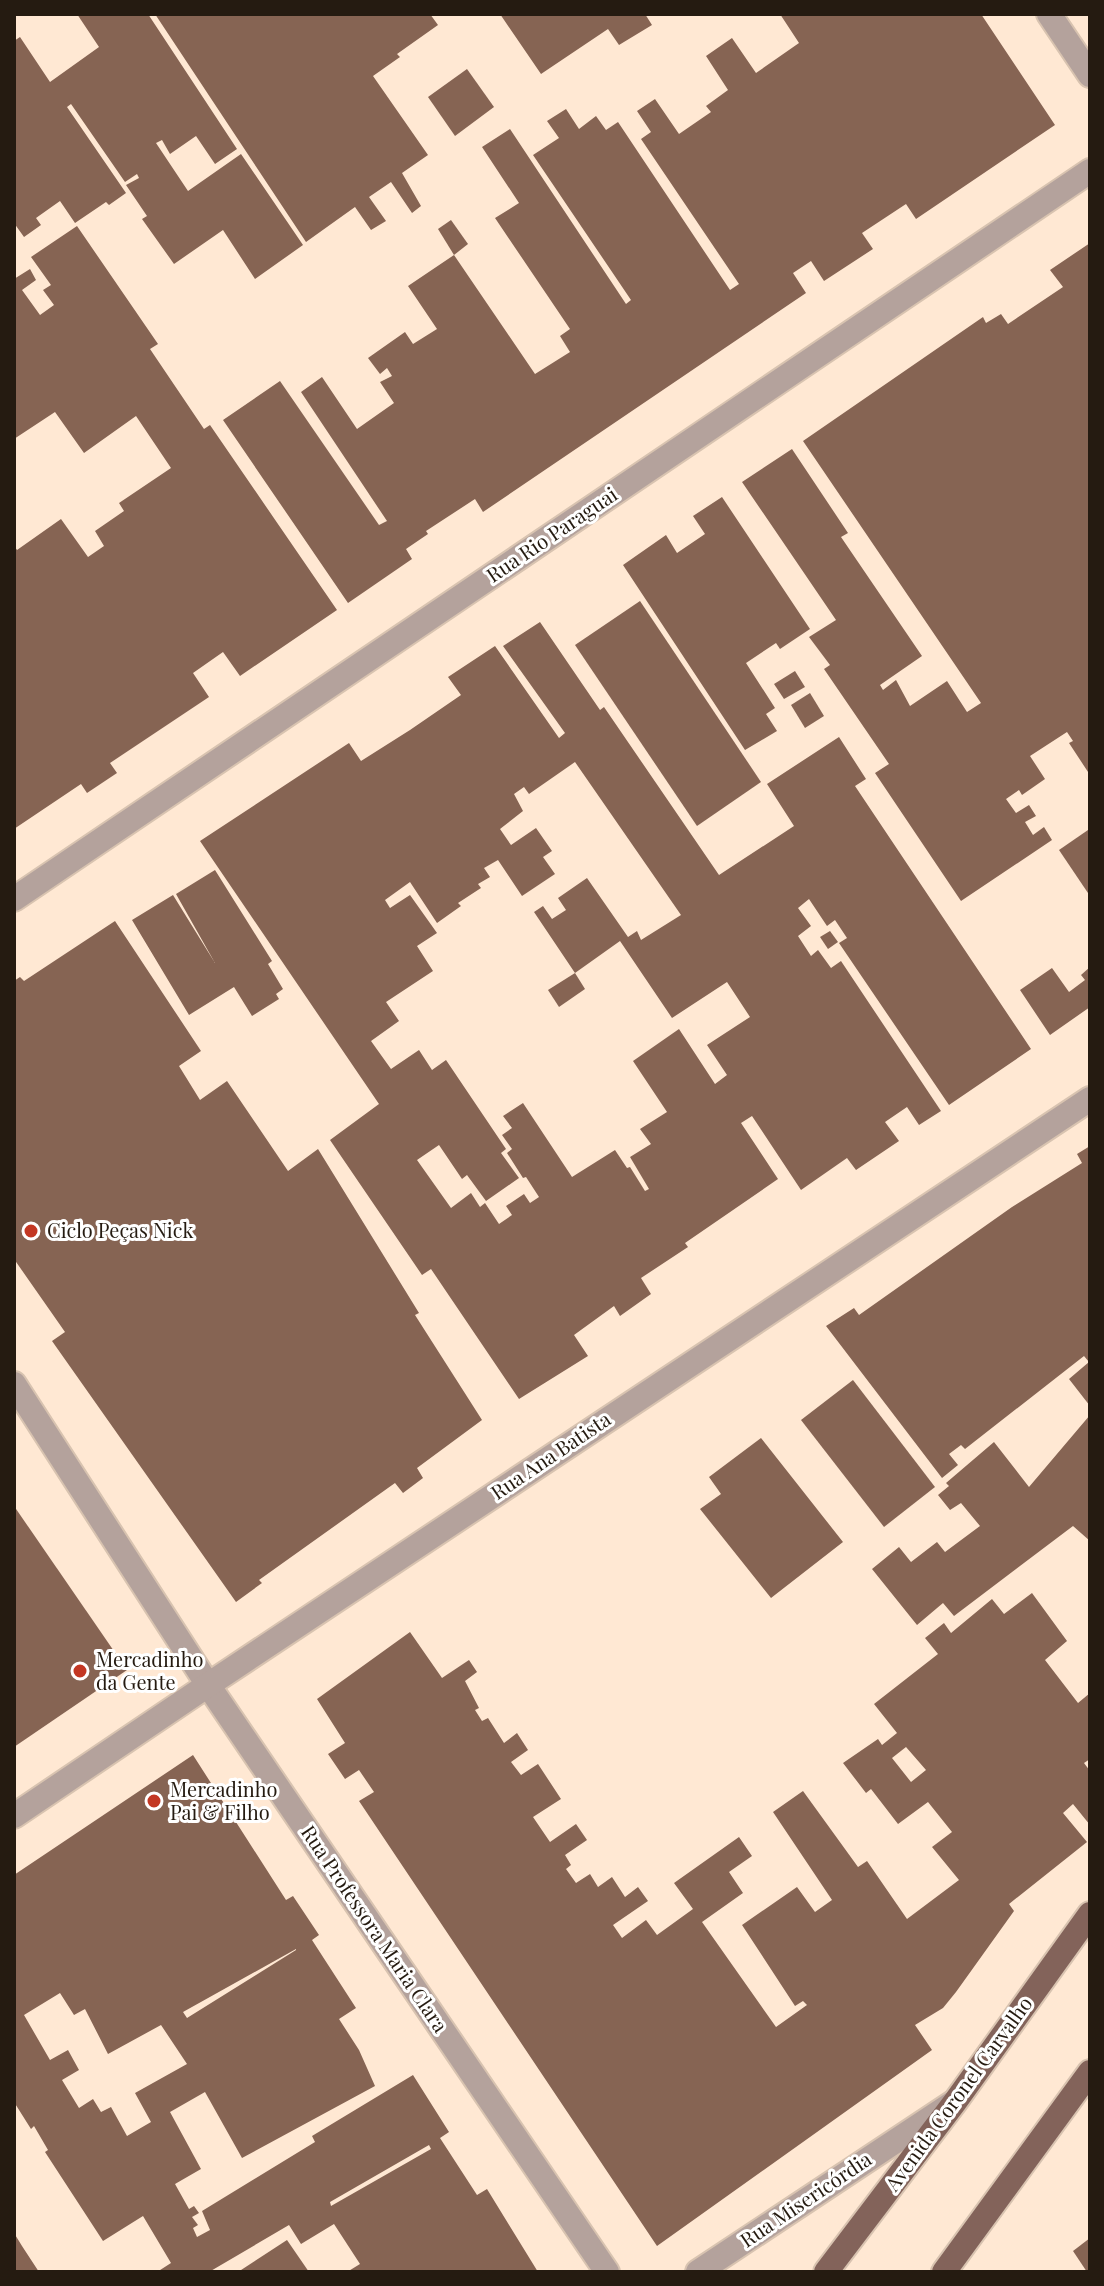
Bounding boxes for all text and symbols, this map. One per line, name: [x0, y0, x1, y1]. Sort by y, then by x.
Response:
street label: Rua Rio Paraguai: [480, 480, 622, 588]
place label: Ciclo Peças Nick: [47, 1216, 193, 1243]
marker: Ciclo Peças Nick: [22, 1222, 40, 1240]
street label: Rua Ana Batista: [485, 1405, 615, 1505]
place label: Mercadinho da Gente: [96, 1645, 204, 1695]
marker: Mercadinho da Gente: [71, 1662, 89, 1680]
place label: Mercadinho Pai & Filho: [170, 1775, 278, 1825]
marker: Mercadinho Pai & Filho: [145, 1792, 163, 1810]
street label: Rua Professora Maria Clara: [296, 1819, 455, 2037]
street label: Avenida Coronel Carvalho: [877, 1990, 1038, 2197]
street label: Rua Misericórdia: [734, 2145, 876, 2253]

